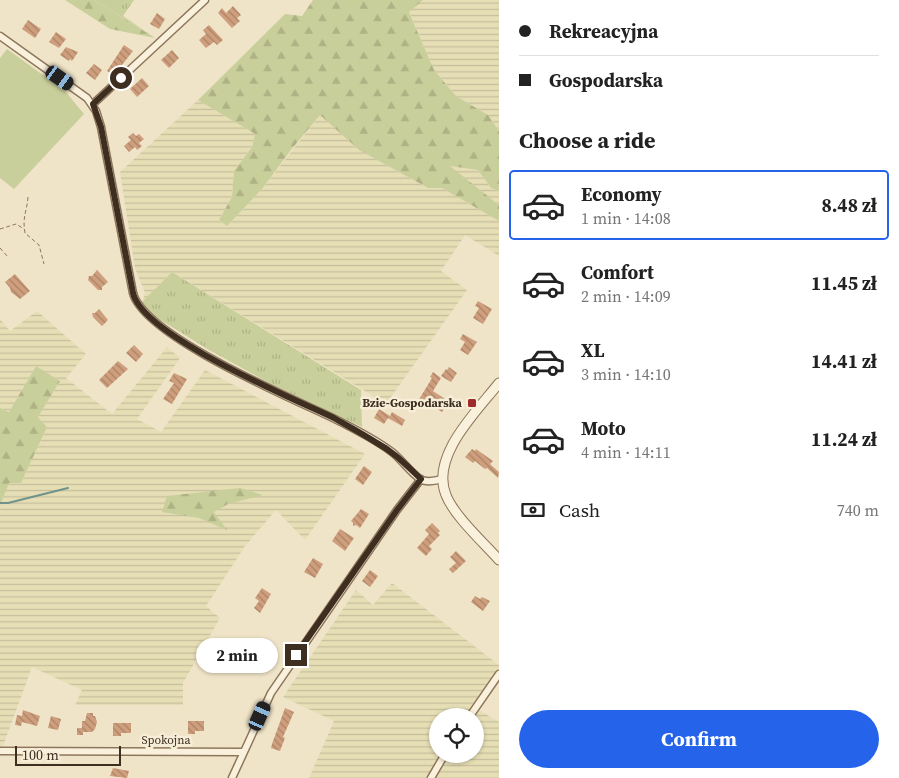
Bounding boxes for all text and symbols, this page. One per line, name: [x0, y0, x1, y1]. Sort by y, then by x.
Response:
text: Rekreacyjna: [549, 18, 658, 44]
car: [43, 63, 76, 93]
route start: [110, 67, 132, 89]
text: Gospodarska: [549, 67, 663, 93]
text: Choose a ride: [519, 125, 656, 155]
text: Economy: [581, 181, 662, 207]
icon: car: [521, 183, 566, 228]
text: 8.48 zł: [821, 192, 877, 218]
text: 1 min · 14:08: [581, 207, 671, 229]
text: Comfort: [581, 259, 654, 285]
icon: car: [521, 261, 566, 306]
text: 11.45 zł: [811, 270, 877, 296]
text: 2 min · 14:09: [581, 285, 671, 307]
text: XL: [581, 337, 604, 363]
icon: car: [521, 339, 566, 384]
text: 14.41 zł: [811, 348, 877, 374]
text: 3 min · 14:10: [581, 363, 671, 385]
place label: Bzie-Gospodarska: [362, 395, 463, 411]
marker: Bzie-Gospodarska: [466, 397, 478, 409]
text: Moto: [581, 415, 626, 441]
icon: car: [521, 417, 566, 462]
text: 11.24 zł: [811, 426, 877, 452]
text: 4 min · 14:11: [581, 441, 671, 463]
icon: cash: [519, 496, 547, 524]
text: Cash: [559, 497, 600, 523]
text: 740 m: [837, 499, 879, 521]
callout: 2 min: [196, 638, 278, 672]
text: 2 min: [216, 644, 258, 666]
route end: [285, 644, 307, 666]
car: [247, 699, 272, 733]
map controls: [429, 708, 484, 763]
button: locate: [429, 708, 484, 763]
button: Confirm: [519, 710, 879, 768]
street label: Spokojna: [141, 732, 191, 748]
scale bar: [15, 743, 121, 766]
text: 100 m: [22, 745, 59, 765]

